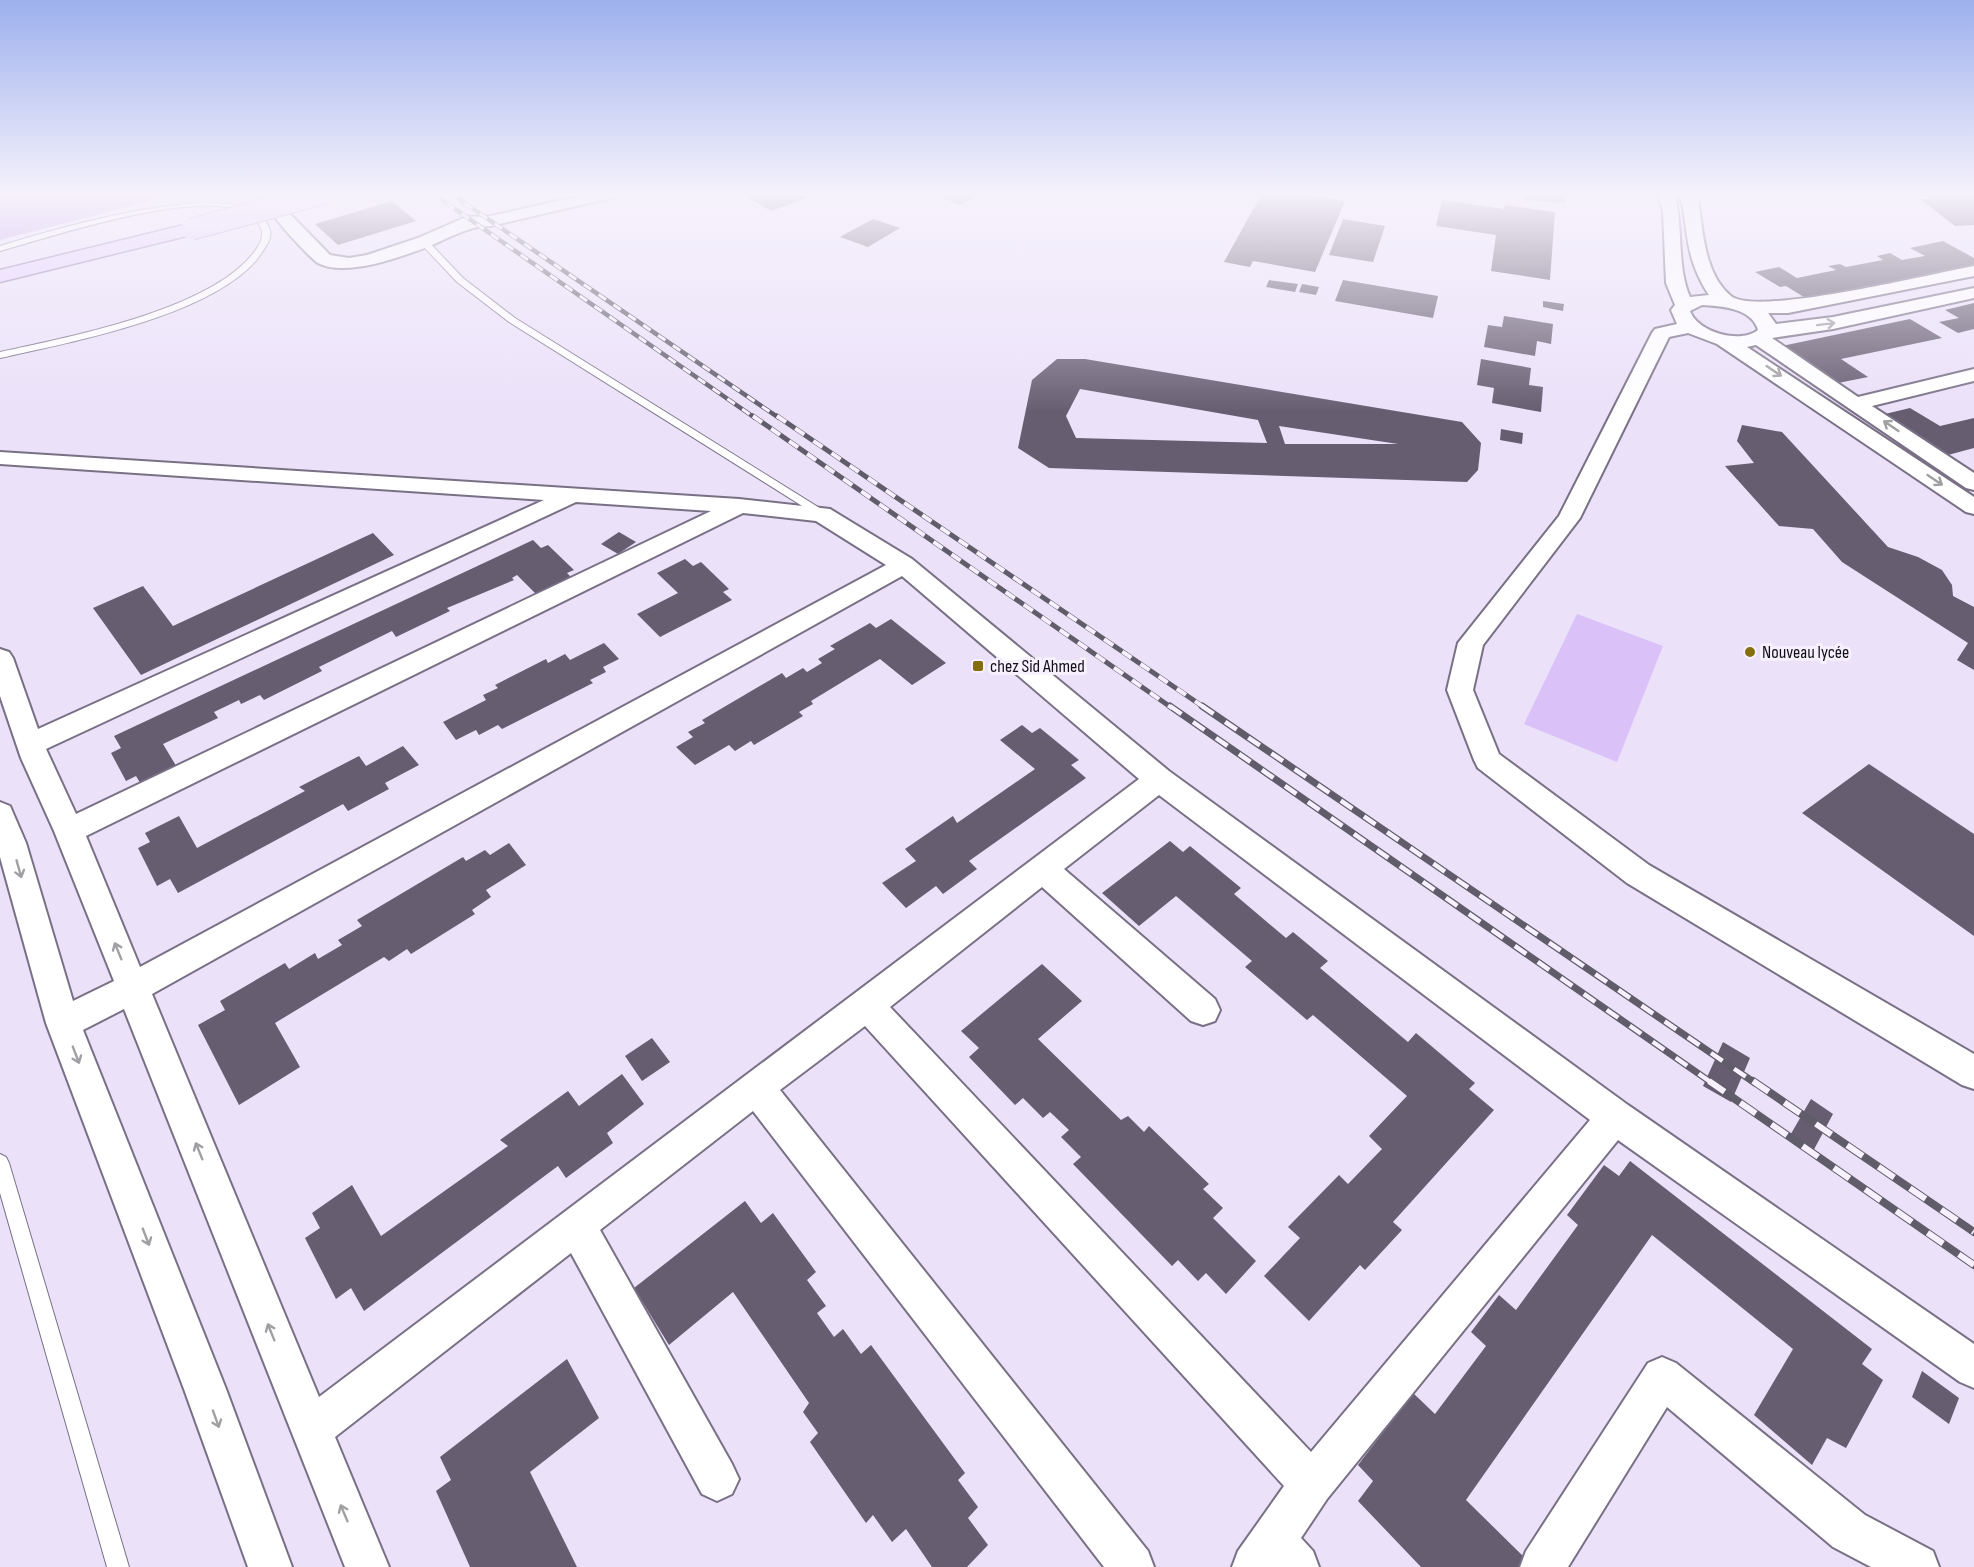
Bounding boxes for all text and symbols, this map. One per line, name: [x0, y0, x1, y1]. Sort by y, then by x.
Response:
one-way arrow: [1816, 318, 1835, 329]
one-way arrow: [1765, 365, 1781, 377]
one-way arrow: [1883, 420, 1900, 432]
one-way arrow: [1926, 475, 1943, 487]
place label: Nouveau lycée: [1762, 642, 1849, 663]
marker: Nouveau lycée: [1743, 645, 1757, 659]
place label: chez Sid Ahmed: [990, 656, 1085, 677]
marker: chez Sid Ahmed: [971, 659, 985, 673]
one-way arrow: [14, 859, 25, 878]
one-way arrow: [112, 942, 123, 961]
one-way arrow: [71, 1046, 82, 1064]
one-way arrow: [192, 1143, 203, 1161]
one-way arrow: [141, 1227, 152, 1246]
one-way arrow: [265, 1324, 276, 1342]
one-way arrow: [212, 1409, 223, 1428]
one-way arrow: [338, 1504, 349, 1522]

